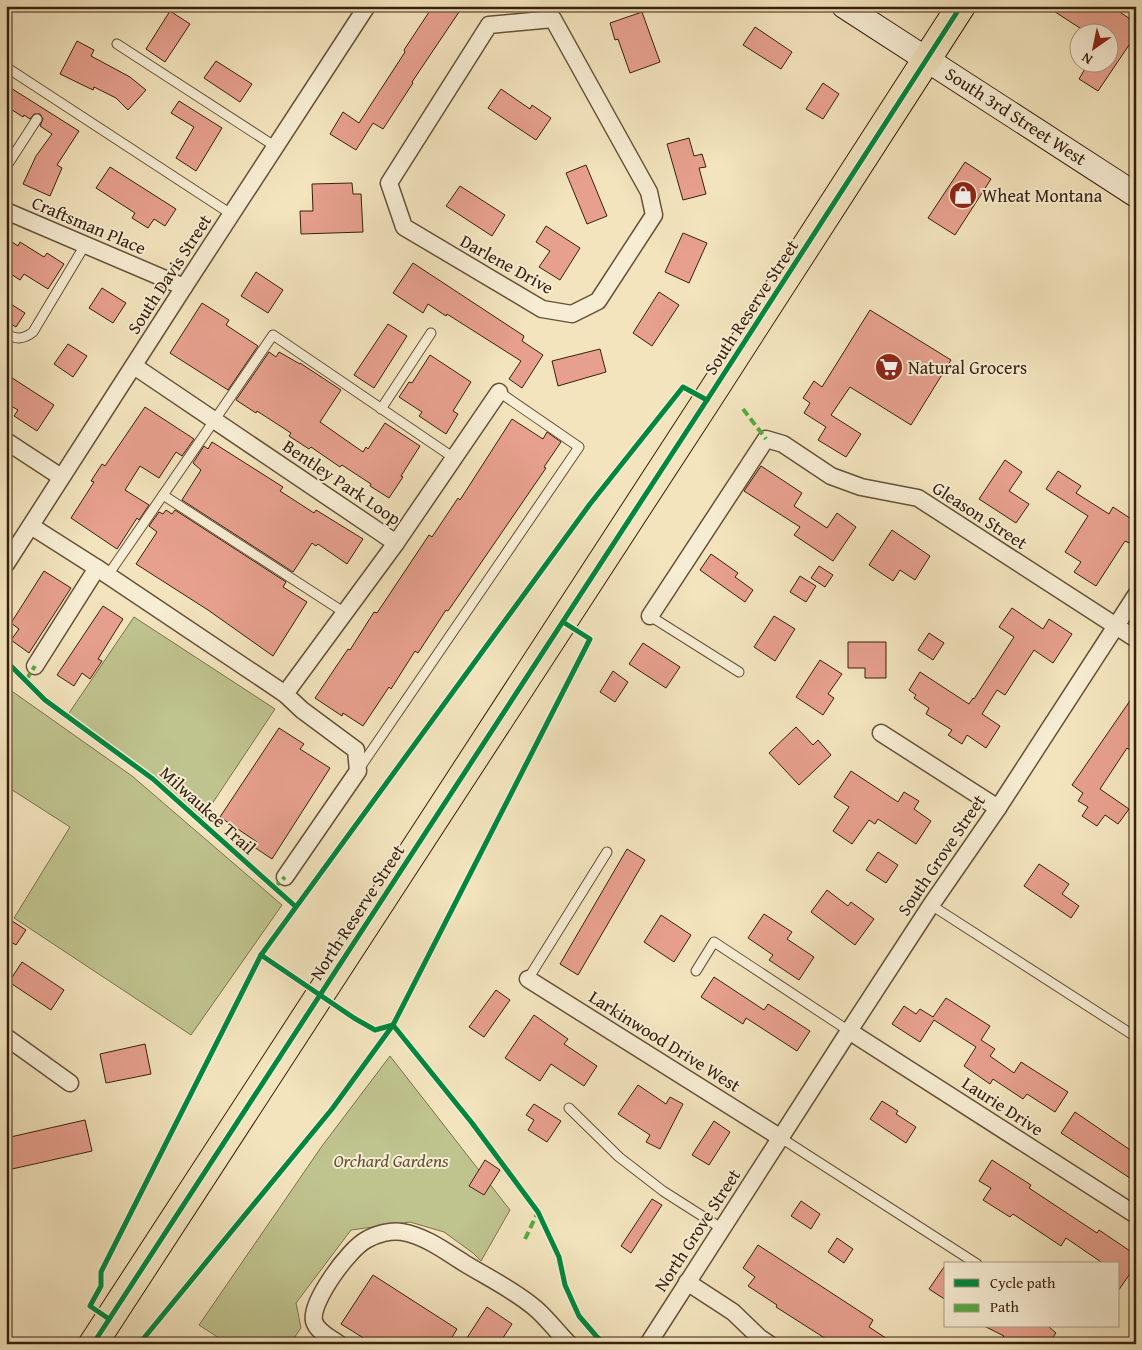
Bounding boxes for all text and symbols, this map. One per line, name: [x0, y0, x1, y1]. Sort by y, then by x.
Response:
north arrow: [1070, 22, 1120, 72]
text: N: [1077, 48, 1096, 70]
street label: South 3rd Street West: [940, 60, 1093, 172]
shop icon: Wheat Montana: [948, 180, 978, 210]
place label: Wheat Montana: [982, 182, 1103, 209]
street label: Craftsman Place: [28, 189, 150, 261]
street label: South Davis Street: [120, 208, 218, 339]
street label: Darlene Drive: [455, 227, 559, 301]
street label: South Reserve Street: [697, 234, 805, 380]
supermarket icon: Natural Grocers: [874, 352, 904, 382]
place label: Natural Grocers: [908, 354, 1027, 381]
street label: Bentley Park Loop: [278, 432, 407, 532]
street label: Gleason Street: [927, 474, 1033, 556]
street label: Milwaukee Trail: [154, 759, 262, 861]
street label: South Grove Street: [890, 788, 992, 921]
street label: North Reserve Street: [303, 838, 411, 985]
street label: Larkinwood Drive West: [584, 983, 747, 1099]
street label: Laurie Drive: [957, 1070, 1049, 1142]
park label: Orchard Gardens: [333, 1147, 449, 1174]
street label: North Grove Street: [647, 1163, 747, 1297]
legend: [944, 1262, 1120, 1328]
text: Cycle path: [990, 1272, 1056, 1293]
text: Path: [990, 1296, 1019, 1317]

